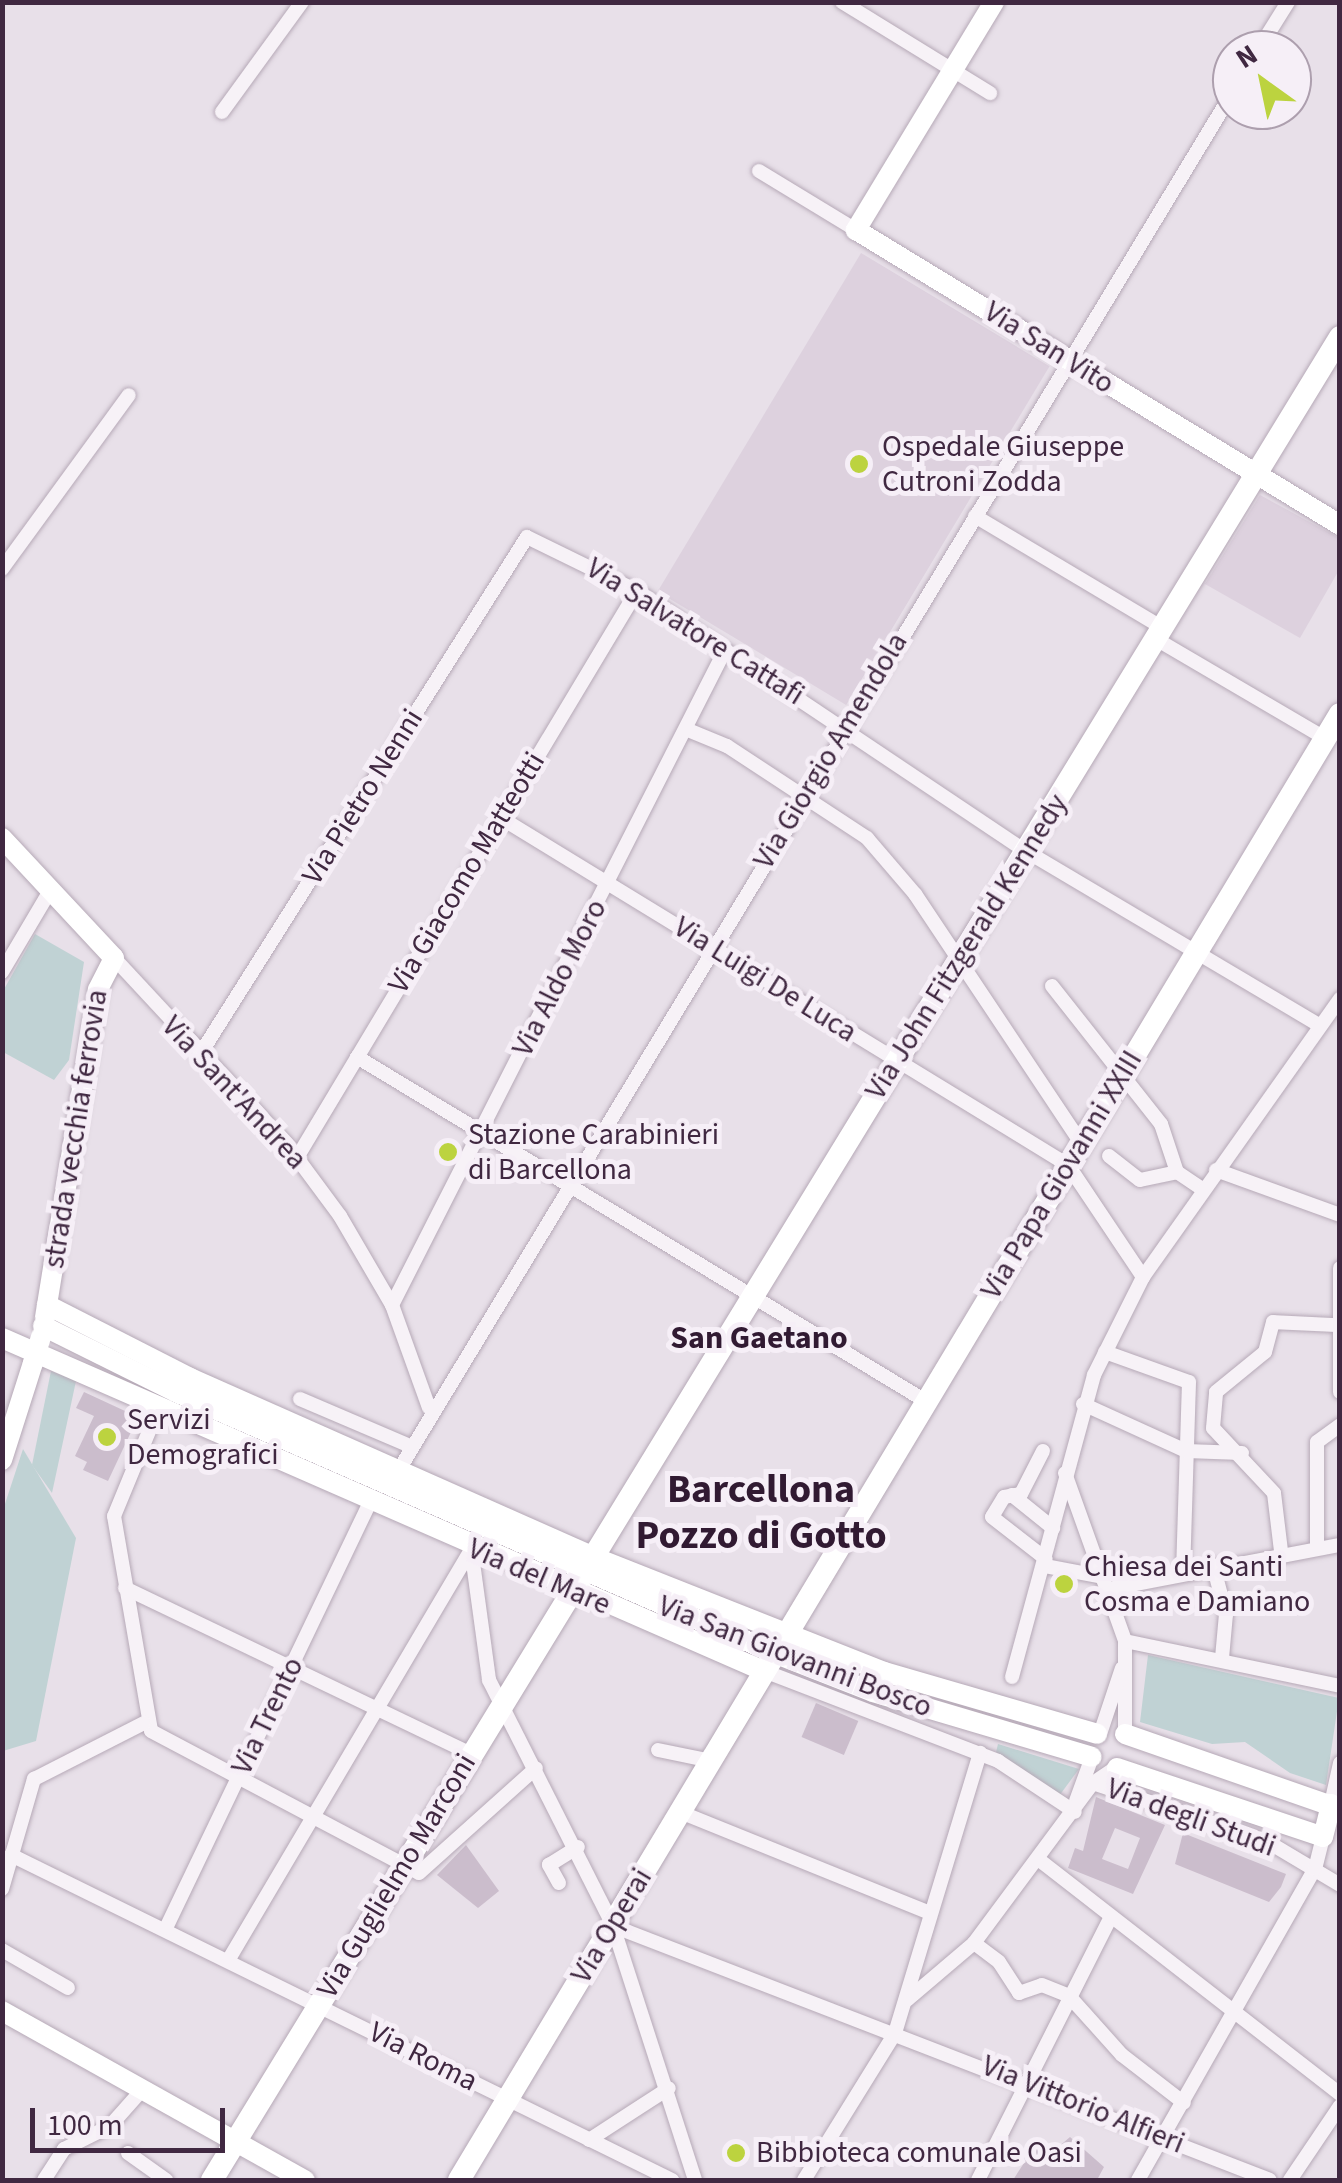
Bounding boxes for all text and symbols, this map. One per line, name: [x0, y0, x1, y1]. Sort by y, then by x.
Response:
north arrow: [1212, 30, 1312, 130]
text: N: [1228, 35, 1265, 78]
street label: Via San Vito: [977, 294, 1121, 402]
place label: Ospedale Giuseppe Cutroni Zodda: [882, 429, 1124, 500]
marker: Ospedale Giuseppe Cutroni Zodda: [846, 451, 872, 477]
street label: Via Salvatore Cattafi: [579, 551, 811, 713]
street label: Via Giorgio Amendola: [746, 626, 916, 876]
street label: Via Pietro Nenni: [295, 703, 431, 891]
street label: Via Giacomo Matteotti: [381, 746, 553, 1000]
street label: Via John Fitzgerald Kennedy: [858, 788, 1076, 1106]
street label: Via Aldo Moro: [505, 894, 615, 1062]
street label: Via Luigi De Luca: [667, 909, 863, 1051]
street label: strada vecchia ferrovia: [36, 987, 116, 1271]
street label: Via Sant'Andrea: [154, 1009, 314, 1177]
street label: Via Papa Giovanni XXIII: [974, 1044, 1150, 1306]
place label: Stazione Carabinieri di Barcellona: [468, 1117, 719, 1188]
marker: Stazione Carabinieri di Barcellona: [437, 1141, 459, 1163]
district label: San Gaetano: [670, 1319, 848, 1357]
place label: Servizi Demografici: [127, 1402, 279, 1472]
marker: Servizi Demografici: [96, 1426, 118, 1448]
district label: Barcellona Pozzo di Gotto: [635, 1466, 887, 1560]
street label: Via del Mare: [462, 1531, 616, 1623]
place label: Chiesa dei Santi Cosma e Damiano: [1084, 1549, 1310, 1620]
marker: Chiesa dei Santi Cosma e Damiano: [1053, 1573, 1075, 1595]
street label: Via San Giovanni Bosco: [653, 1588, 937, 1726]
street label: Via Trento: [224, 1651, 312, 1781]
street label: Via Guglielmo Marconi: [310, 1747, 484, 2005]
street label: Via degli Studi: [1102, 1771, 1280, 1865]
street label: Via Operai: [564, 1862, 660, 1990]
street label: Via Roma: [363, 2014, 483, 2100]
street label: Via Vittorio Alfieri: [977, 2048, 1189, 2162]
scale bar: [35, 2088, 230, 2150]
text: 100 m: [47, 2104, 123, 2147]
place label: Bibbioteca comunale Oasi: [756, 2135, 1082, 2171]
marker: Bibbioteca comunale Oasi: [725, 2142, 747, 2164]

